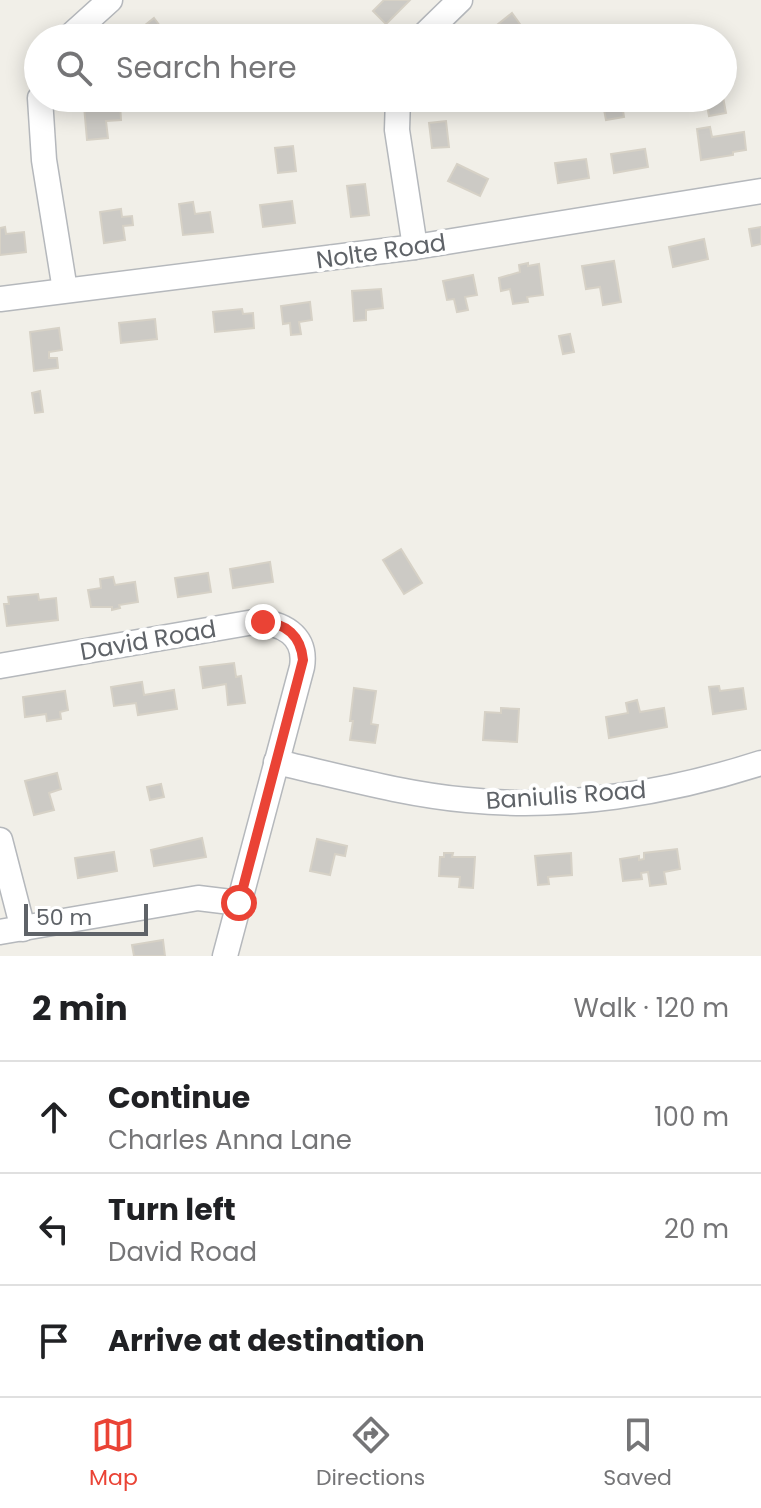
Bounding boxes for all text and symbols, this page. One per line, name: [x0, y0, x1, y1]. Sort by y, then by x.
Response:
search box: [24, 24, 737, 112]
icon: search: [52, 46, 96, 90]
text: Search here: [116, 46, 297, 89]
street label: Nolte Road: [314, 226, 448, 276]
route end: [245, 604, 281, 640]
street label: David Road: [77, 612, 219, 668]
street label: Baniulis Road: [485, 773, 647, 817]
route start: [221, 885, 257, 921]
scale bar: [24, 900, 148, 936]
text: 50 m: [36, 902, 92, 933]
text: 2 min: [32, 984, 128, 1032]
text: Walk · 120 m: [574, 990, 729, 1026]
text: Continue: [108, 1076, 250, 1119]
icon: ahead: [32, 1095, 76, 1139]
text: 100 m: [654, 1099, 729, 1135]
text: Charles Anna Lane: [108, 1122, 352, 1158]
text: Turn left: [108, 1188, 236, 1231]
icon: left: [32, 1207, 76, 1251]
text: 20 m: [664, 1211, 729, 1247]
text: David Road: [108, 1234, 257, 1270]
icon: arrive: [32, 1319, 76, 1363]
text: Arrive at destination: [108, 1319, 425, 1362]
tab: Map: [89, 1413, 138, 1494]
tab: Directions: [316, 1413, 425, 1494]
tab: Saved: [603, 1413, 672, 1494]

